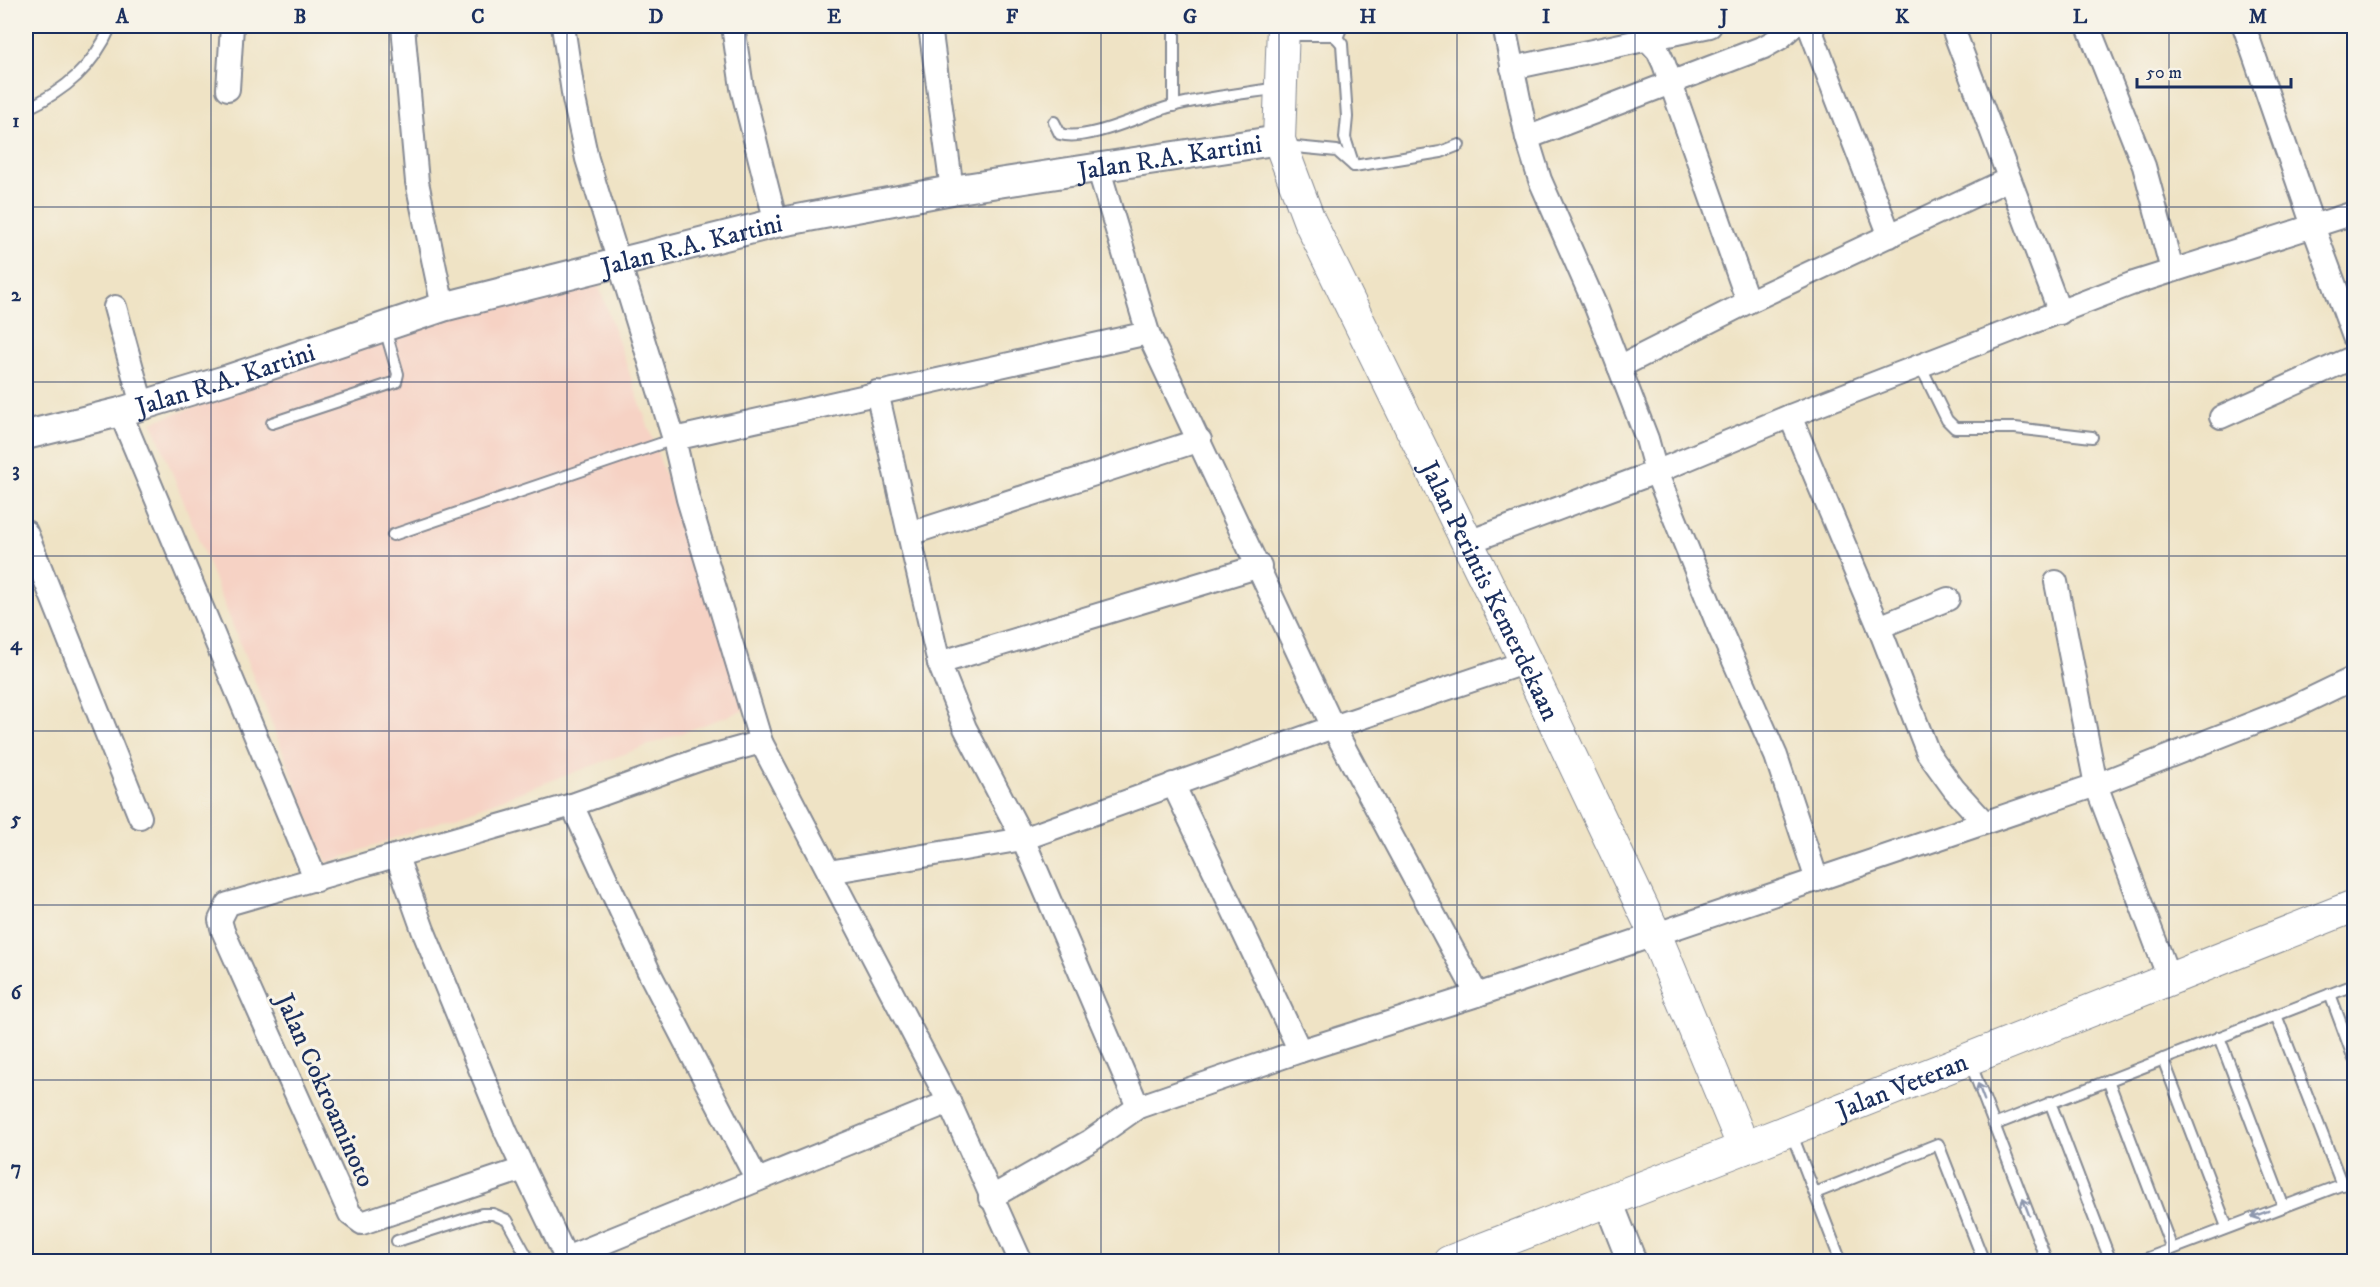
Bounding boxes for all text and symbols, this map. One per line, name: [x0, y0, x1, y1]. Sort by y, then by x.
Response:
text: A: [115, 5, 130, 30]
text: B: [294, 5, 306, 30]
text: C: [471, 5, 485, 30]
text: D: [649, 5, 664, 30]
text: E: [827, 5, 841, 30]
text: F: [1006, 5, 1019, 30]
text: G: [1183, 5, 1197, 30]
text: H: [1360, 5, 1377, 30]
text: I: [1542, 5, 1550, 30]
text: J: [1718, 5, 1728, 30]
text: K: [1895, 5, 1910, 30]
text: L: [2073, 5, 2088, 30]
text: M: [2249, 5, 2267, 30]
scale bar: [2137, 51, 2292, 89]
text: 50 m: [2146, 62, 2182, 84]
text: 1: [12, 109, 20, 134]
street label: Jalan R.A. Kartini: [1073, 128, 1264, 189]
street label: Jalan R.A. Kartini: [596, 207, 785, 285]
text: 2: [11, 283, 22, 308]
street label: Jalan R.A. Kartini: [130, 336, 319, 425]
street label: Jalan Perintis Kemerdekaan: [1411, 454, 1566, 726]
text: 3: [12, 458, 20, 483]
text: 4: [10, 632, 23, 657]
text: 5: [10, 807, 21, 832]
text: 6: [11, 981, 23, 1006]
street label: Jalan Cokroaminoto: [266, 987, 382, 1192]
street label: Jalan Veteran: [1830, 1046, 1973, 1128]
one-way arrow: [1975, 1083, 1986, 1102]
text: 7: [11, 1156, 21, 1181]
one-way arrow: [2020, 1198, 2031, 1217]
one-way arrow: [2251, 1209, 2270, 1220]

